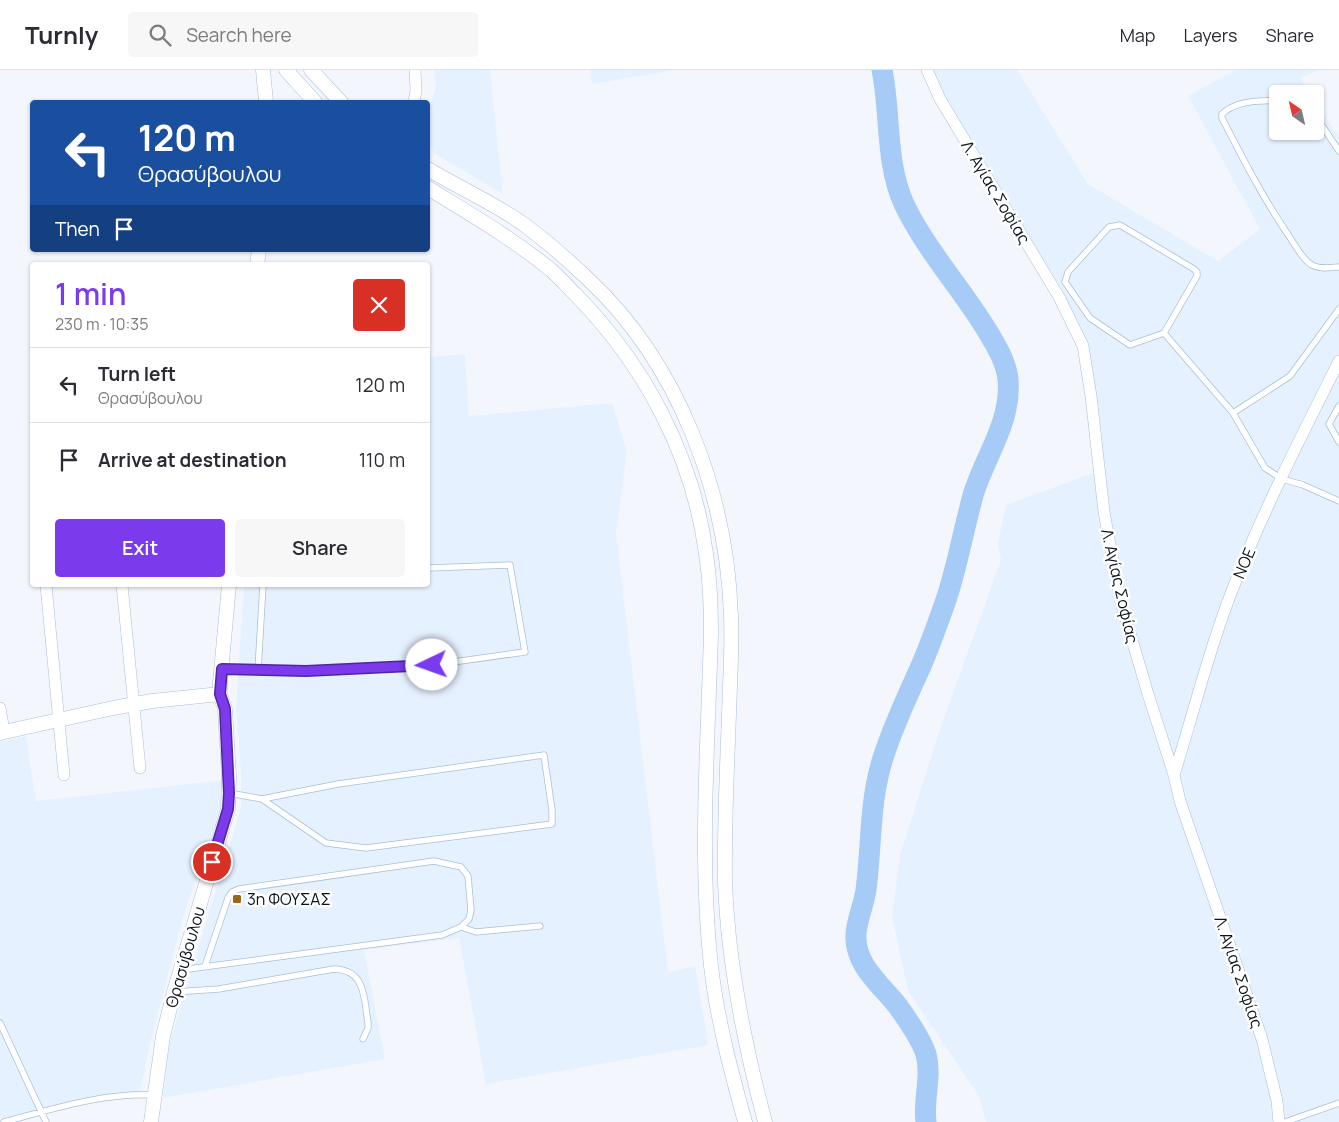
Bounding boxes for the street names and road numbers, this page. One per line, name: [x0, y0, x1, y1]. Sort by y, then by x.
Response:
street label: Λ. Αγίας Σοφίας: [956, 136, 1036, 248]
street label: Λ. Αγίας Σοφίας: [1096, 527, 1144, 646]
street label: NOE: [1228, 544, 1260, 582]
street label: Θρασύβουλου: [160, 904, 210, 1010]
street label: Λ. Αγίας Σοφίας: [1210, 913, 1268, 1031]

